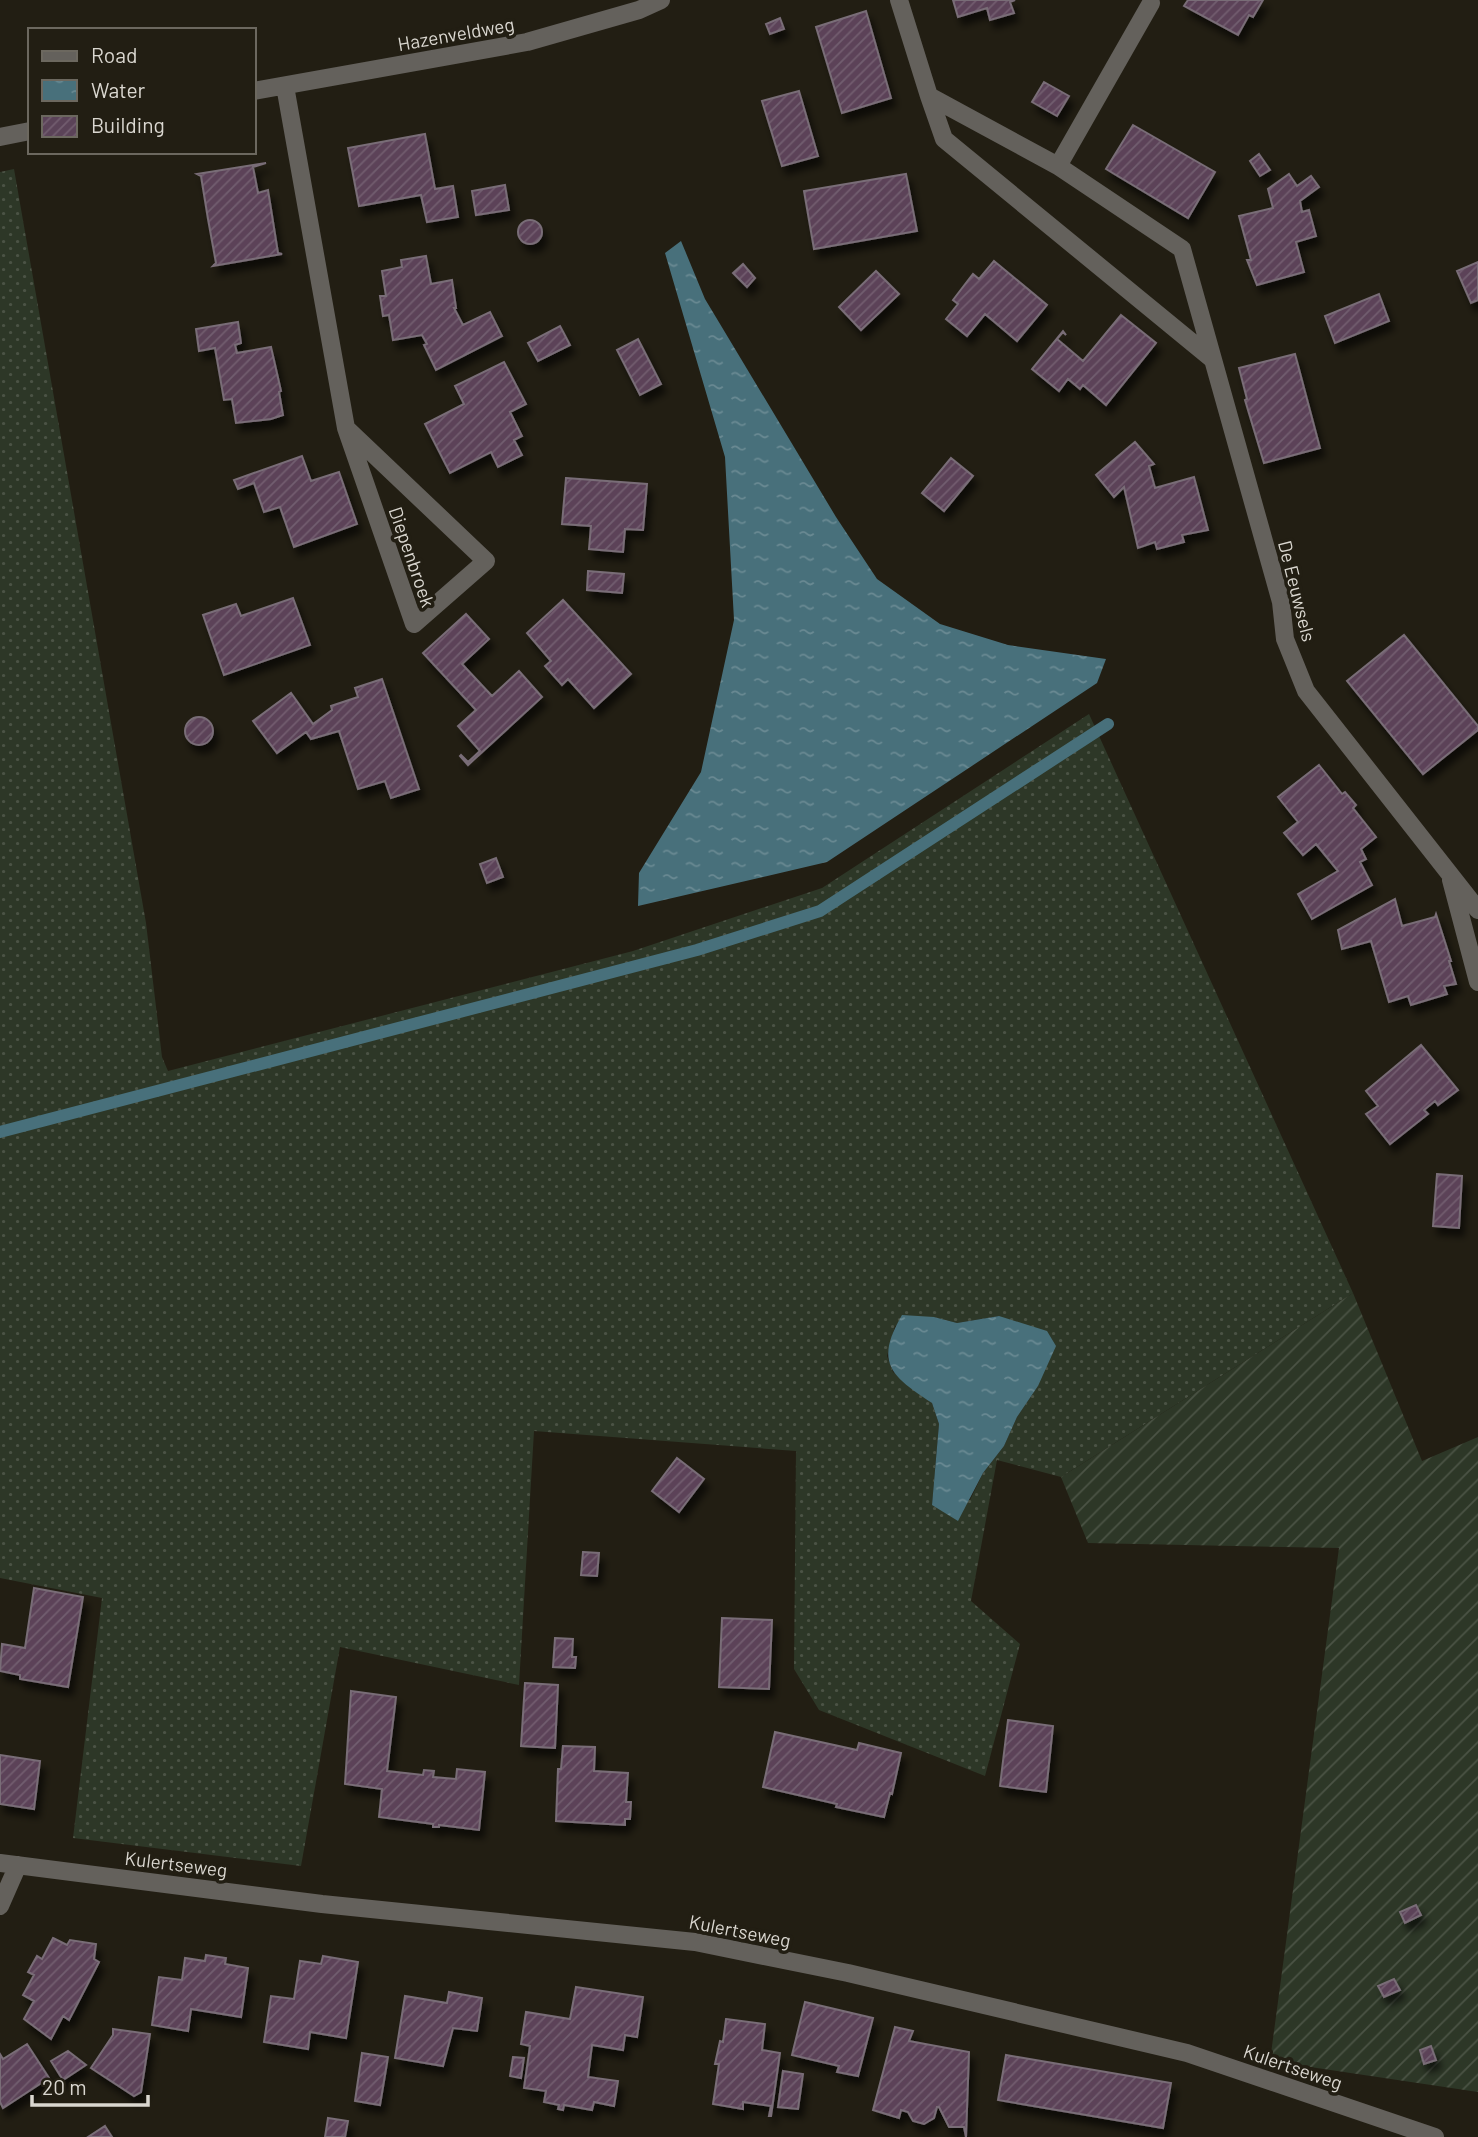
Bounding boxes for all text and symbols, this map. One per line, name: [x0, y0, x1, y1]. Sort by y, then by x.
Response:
street label: Hazenveldweg: [396, 12, 516, 55]
legend: [28, 28, 256, 154]
text: Road: [91, 42, 137, 67]
text: Water: [91, 77, 146, 102]
text: Building: [91, 112, 165, 137]
street label: Diepenbroek: [385, 504, 440, 610]
street label: De Eeuwsels: [1274, 538, 1321, 644]
street label: Kulertseweg: [124, 1846, 229, 1881]
street label: Kulertseweg: [687, 1909, 793, 1952]
street label: Kulertseweg: [1241, 2039, 1346, 2094]
scale bar: [32, 2064, 147, 2108]
text: 20 m: [42, 2074, 87, 2099]

